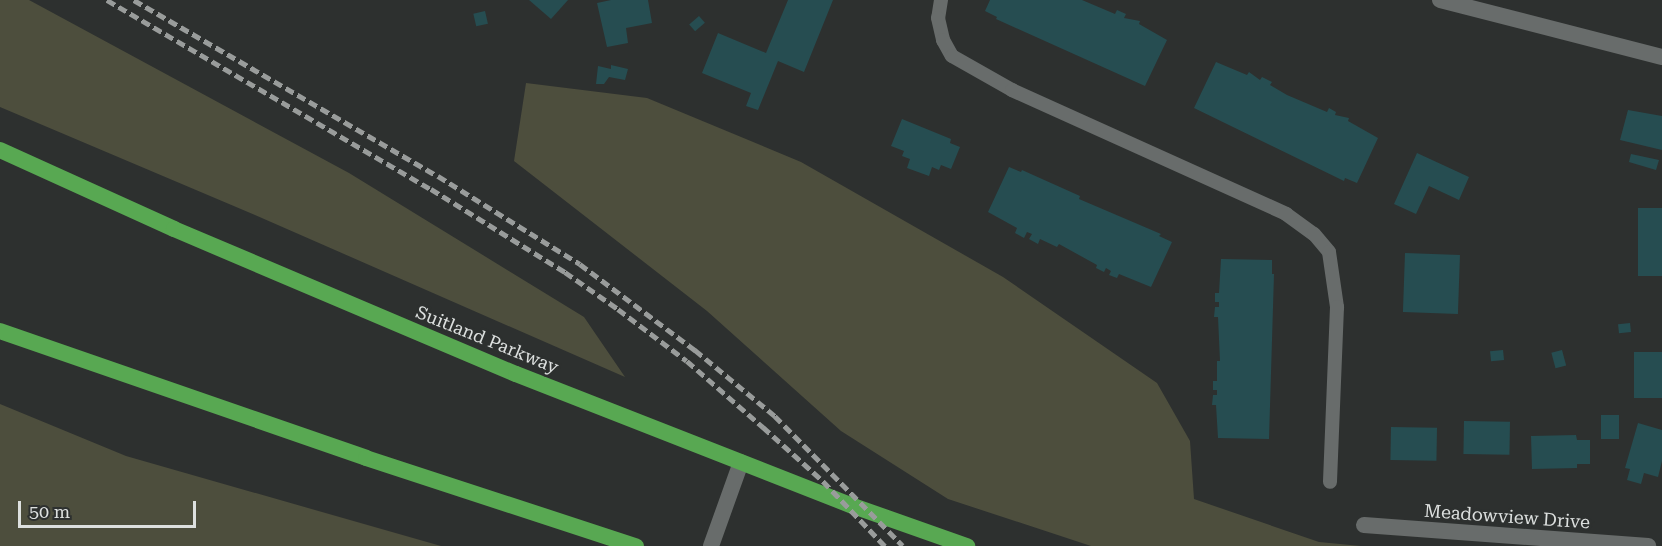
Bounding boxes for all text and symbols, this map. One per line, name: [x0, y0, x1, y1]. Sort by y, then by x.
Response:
street label: Suitland Parkway: [413, 302, 561, 378]
scale bar: [21, 489, 200, 527]
street label: Meadowview Drive: [1423, 500, 1591, 534]
text: 50 m: [29, 501, 70, 522]

